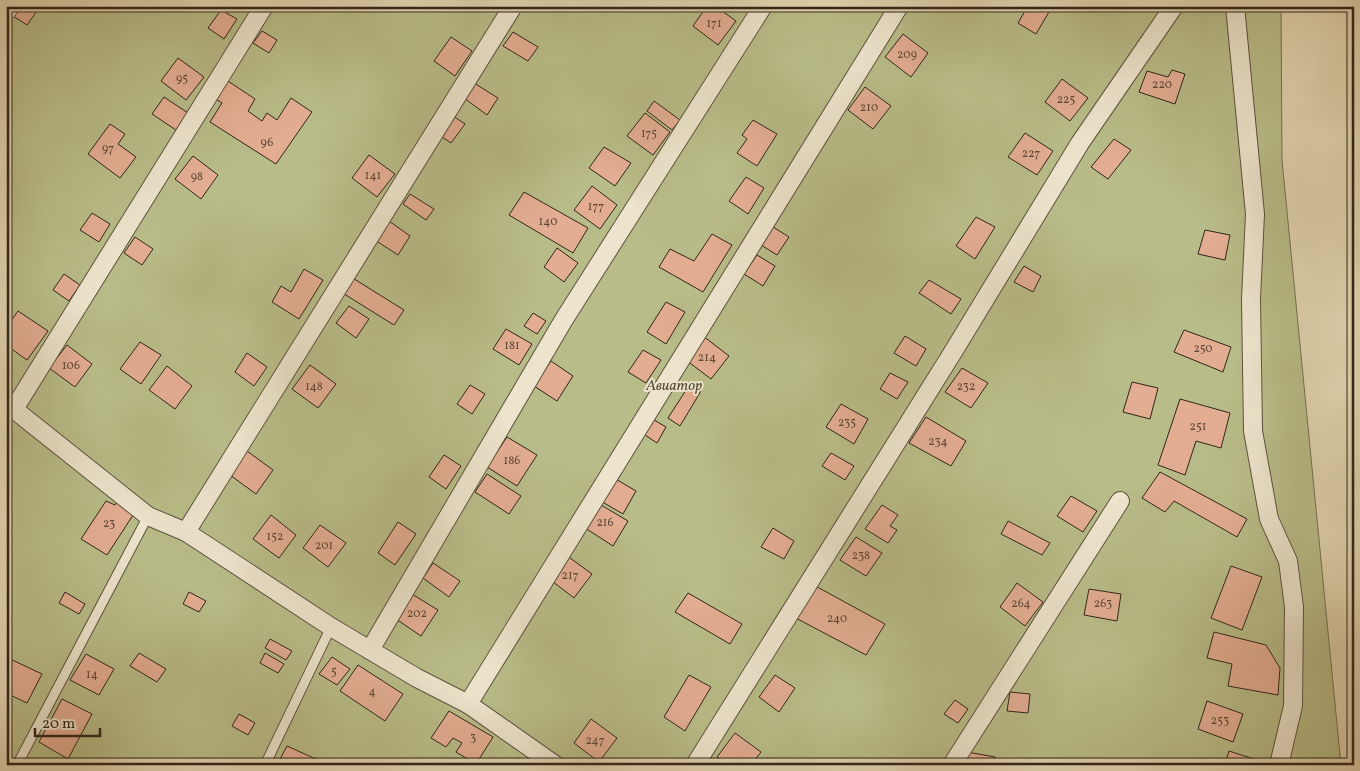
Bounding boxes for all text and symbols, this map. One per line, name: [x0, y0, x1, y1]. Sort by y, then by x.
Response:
house number: 171: [706, 16, 722, 32]
house number: 209: [897, 47, 917, 63]
house number: 95: [176, 71, 188, 87]
house number: 220: [1152, 77, 1172, 93]
house number: 225: [1057, 92, 1076, 108]
house number: 210: [860, 100, 878, 116]
house number: 175: [641, 126, 657, 142]
house number: 96: [261, 135, 273, 151]
house number: 97: [102, 141, 114, 157]
house number: 227: [1022, 146, 1040, 162]
house number: 141: [365, 168, 381, 184]
house number: 98: [191, 169, 203, 185]
house number: 177: [588, 199, 604, 215]
house number: 140: [539, 214, 557, 230]
house number: 181: [504, 338, 520, 354]
house number: 250: [1193, 341, 1213, 357]
house number: 214: [698, 350, 716, 366]
house number: 106: [62, 358, 80, 374]
park label: Авиатор: [645, 376, 702, 397]
house number: 148: [305, 379, 323, 395]
house number: 232: [957, 379, 975, 395]
house number: 235: [838, 415, 856, 431]
house number: 251: [1190, 419, 1206, 435]
house number: 234: [928, 434, 948, 450]
house number: 186: [504, 453, 520, 469]
house number: 216: [596, 515, 614, 531]
house number: 23: [103, 516, 115, 532]
house number: 152: [267, 529, 283, 545]
house number: 201: [315, 538, 333, 554]
house number: 238: [852, 548, 870, 564]
house number: 217: [562, 568, 579, 584]
house number: 264: [1011, 596, 1031, 612]
house number: 263: [1094, 596, 1112, 612]
house number: 202: [407, 606, 427, 622]
house number: 240: [827, 611, 847, 627]
house number: 5: [331, 664, 337, 680]
house number: 14: [86, 667, 98, 683]
house number: 4: [368, 684, 376, 700]
scale bar: [35, 706, 100, 738]
house number: 253: [1211, 713, 1229, 729]
text: 20 m: [42, 714, 75, 735]
house number: 3: [470, 730, 476, 746]
house number: 247: [585, 733, 605, 749]

